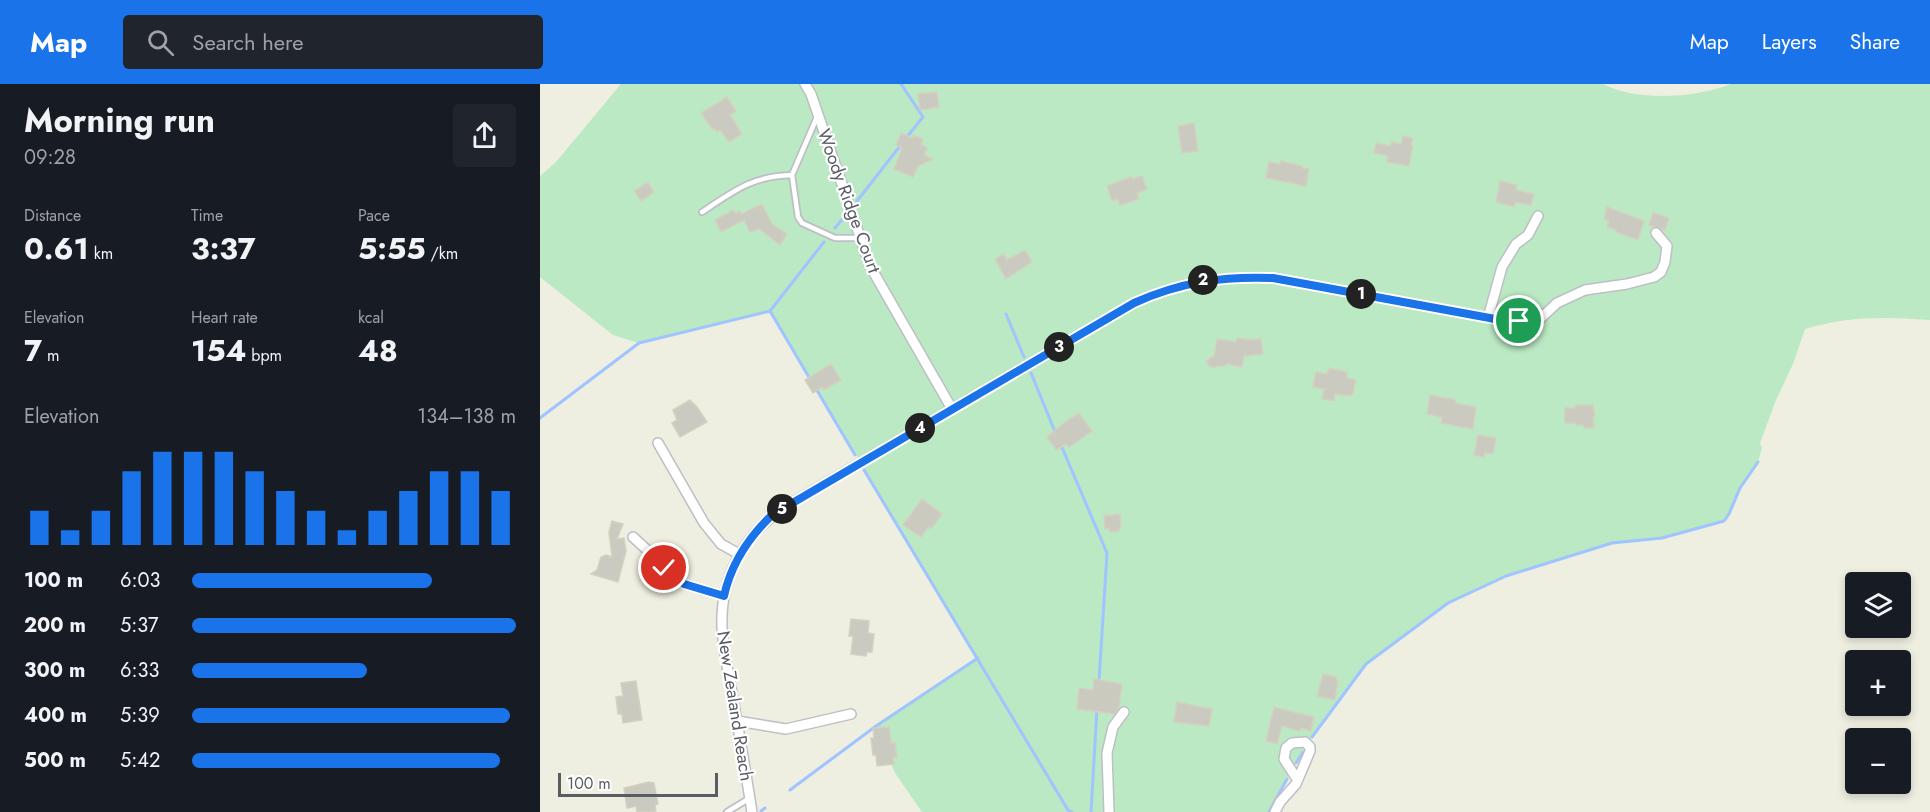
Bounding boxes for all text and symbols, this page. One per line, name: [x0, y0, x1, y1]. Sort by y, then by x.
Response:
search box: [123, 15, 543, 69]
text: Map: [30, 22, 87, 63]
icon: search: [144, 26, 177, 59]
text: Search here: [192, 26, 304, 58]
text: Map: [1690, 27, 1729, 57]
text: Layers: [1762, 27, 1817, 57]
text: Share: [1850, 27, 1900, 57]
text: Morning run: [24, 97, 215, 144]
button: share: [453, 104, 516, 167]
street label: Woody Ridge Court: [811, 125, 887, 277]
text: 09:28: [24, 143, 76, 172]
text: Distance: [24, 204, 81, 227]
text: Time: [191, 204, 223, 227]
text: Pace: [358, 204, 390, 227]
text: 0.61: [24, 227, 89, 270]
text: 3:37: [191, 227, 256, 270]
text: 5:55: [358, 227, 426, 270]
text: km: [89, 242, 113, 265]
text: /km: [426, 242, 458, 265]
pin: 2: [1188, 265, 1218, 295]
text: 2: [1198, 268, 1208, 291]
pin: 1: [1346, 279, 1376, 309]
text: 1: [1357, 282, 1365, 305]
pin: [1493, 295, 1544, 346]
icon: arrive: [1502, 304, 1535, 337]
text: Elevation: [24, 306, 84, 329]
text: Heart rate: [191, 306, 258, 329]
text: kcal: [358, 306, 384, 329]
text: 7: [24, 329, 42, 372]
text: 154: [191, 329, 247, 372]
text: 48: [358, 329, 398, 372]
pin: 3: [1044, 332, 1074, 362]
text: 3: [1054, 335, 1064, 358]
text: m: [42, 344, 59, 367]
text: bpm: [247, 344, 282, 367]
text: Elevation: [24, 402, 99, 431]
text: 134–138 m: [417, 402, 516, 431]
pin: 4: [905, 413, 935, 443]
text: 4: [914, 416, 926, 439]
pin: 5: [767, 494, 797, 524]
text: 5: [777, 497, 787, 520]
pin: [638, 542, 689, 593]
icon: check: [647, 551, 680, 584]
text: 100 m: [24, 566, 83, 595]
text: 6:03: [120, 566, 160, 595]
map controls: [1845, 572, 1911, 794]
button: layers: [1845, 572, 1911, 638]
text: 200 m: [24, 611, 86, 640]
text: 5:37: [120, 611, 158, 640]
street label: New Zealand Reach: [710, 629, 760, 783]
button: +: [1845, 650, 1911, 716]
text: 300 m: [24, 656, 85, 685]
text: 6:33: [120, 656, 159, 685]
text: 400 m: [24, 701, 87, 730]
text: 5:39: [120, 701, 160, 730]
button: −: [1845, 728, 1911, 794]
text: 500 m: [24, 746, 86, 775]
text: 5:42: [120, 746, 160, 775]
scale bar: [558, 770, 718, 798]
text: 100 m: [567, 772, 611, 795]

